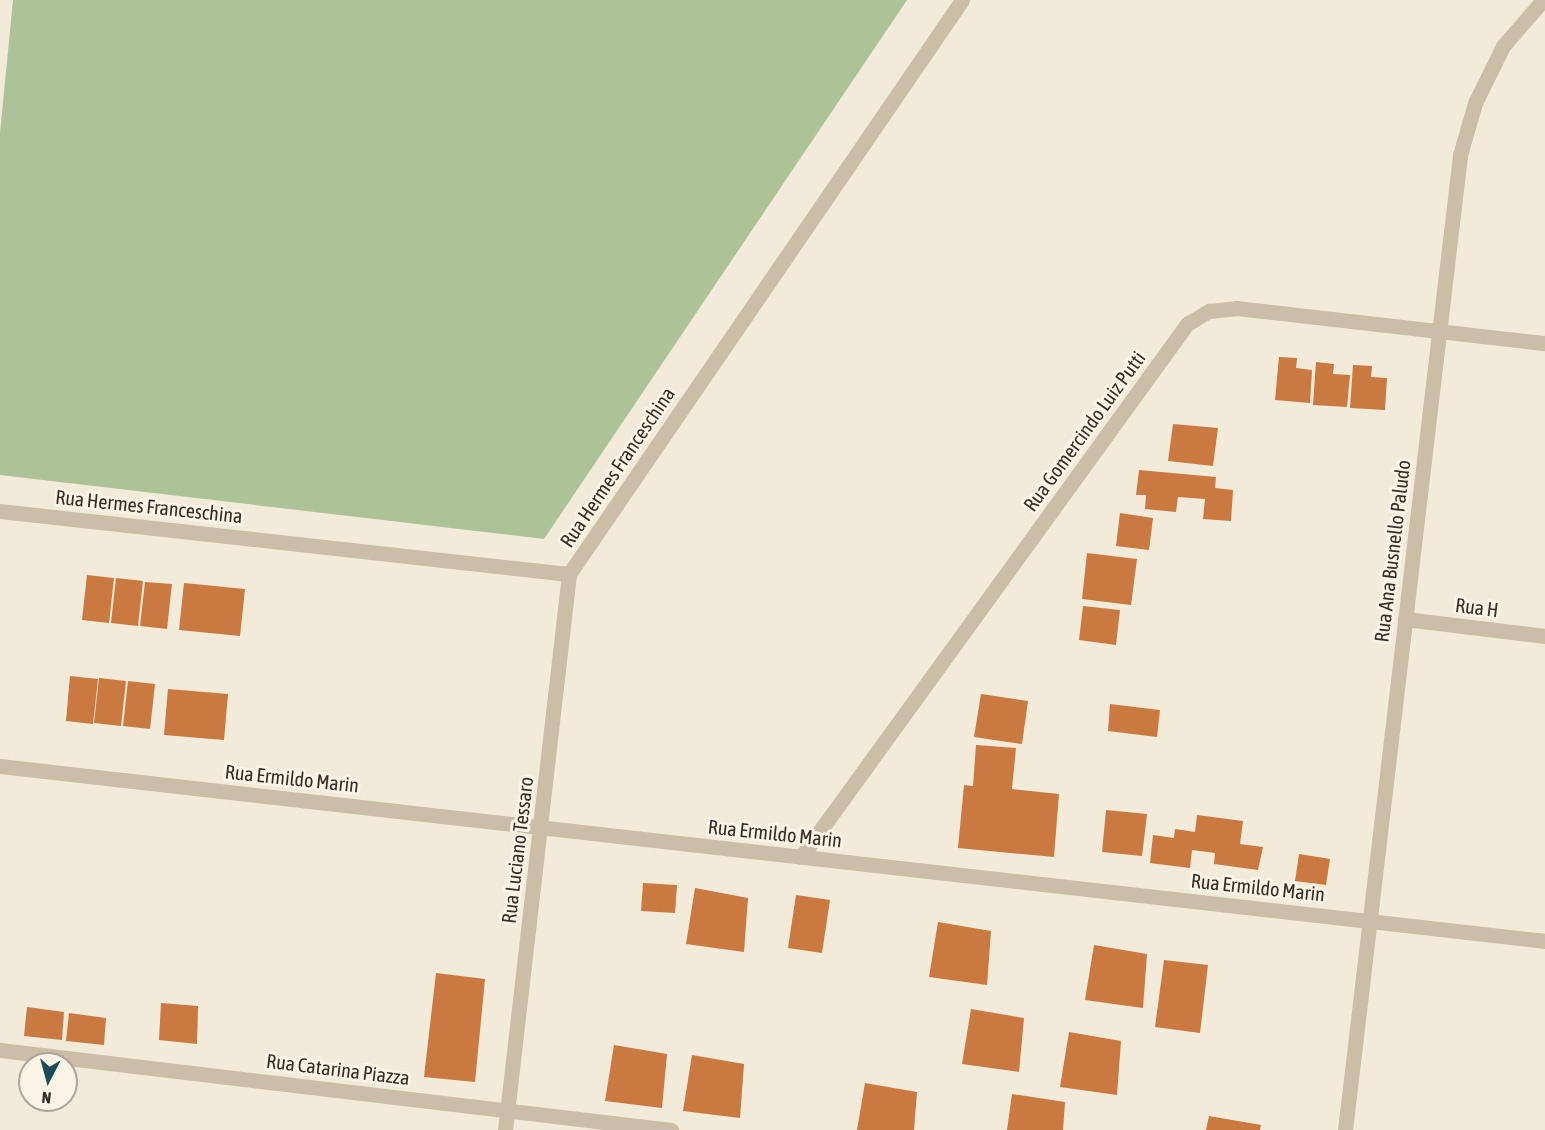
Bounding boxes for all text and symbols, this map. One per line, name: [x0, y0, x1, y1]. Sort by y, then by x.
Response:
street label: Rua Gomercindo Luiz Putti: [1018, 346, 1150, 516]
street label: Rua Hermes Franceschina: [554, 382, 680, 552]
street label: Rua Ana Busnello Paludo: [1369, 459, 1415, 643]
street label: Rua Hermes Franceschina: [54, 484, 244, 528]
street label: Rua H: [1454, 592, 1500, 622]
street label: Rua Ermildo Marin: [224, 759, 360, 797]
street label: Rua Luciano Tessaro: [496, 775, 538, 925]
street label: Rua Ermildo Marin: [707, 814, 843, 852]
street label: Rua Ermildo Marin: [1190, 868, 1326, 906]
street label: Rua Catarina Piazza: [265, 1048, 411, 1090]
north arrow: [18, 1052, 78, 1112]
text: N: [41, 1088, 52, 1107]

